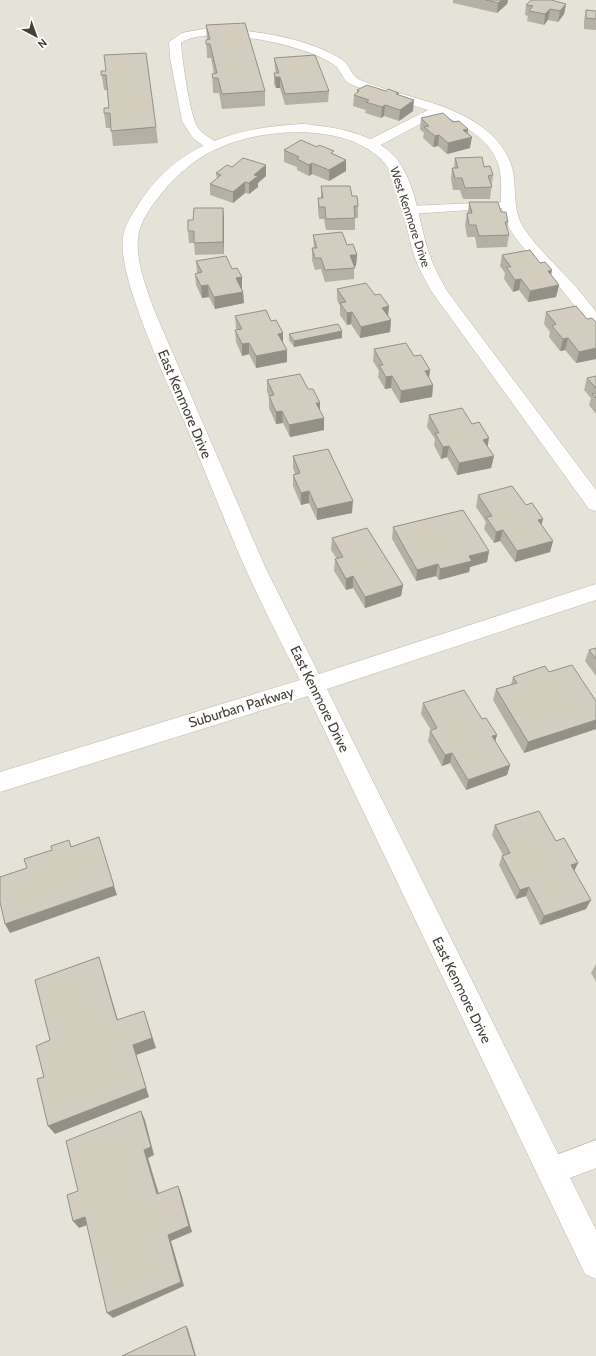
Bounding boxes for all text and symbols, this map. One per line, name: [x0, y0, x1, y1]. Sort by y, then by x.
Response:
north arrow: [16, 16, 56, 56]
text: N: [35, 36, 50, 51]
street label: West Kenmore Drive: [387, 165, 434, 269]
street label: East Kenmore Drive: [154, 347, 216, 461]
street label: East Kenmore Drive: [286, 643, 354, 755]
street label: Suburban Parkway: [186, 682, 296, 732]
street label: East Kenmore Drive: [428, 934, 496, 1046]

